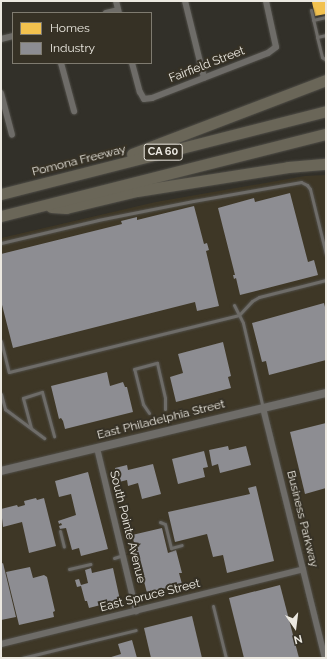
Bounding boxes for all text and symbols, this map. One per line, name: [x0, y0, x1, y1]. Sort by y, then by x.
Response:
legend: [12, 12, 152, 64]
text: Homes: [50, 21, 90, 35]
text: Industry: [50, 41, 95, 55]
street label: Fairfield Street: [167, 44, 247, 86]
street label: Pomona Freeway: [31, 142, 127, 180]
road number: CA 60: [143, 143, 183, 161]
street label: East Philadelphia Street: [96, 397, 226, 443]
street label: South Pointe Avenue: [106, 469, 148, 585]
street label: Business Parkway: [283, 469, 321, 569]
street label: East Spruce Street: [98, 577, 202, 615]
north arrow: [275, 607, 315, 647]
text: N: [292, 632, 304, 646]

